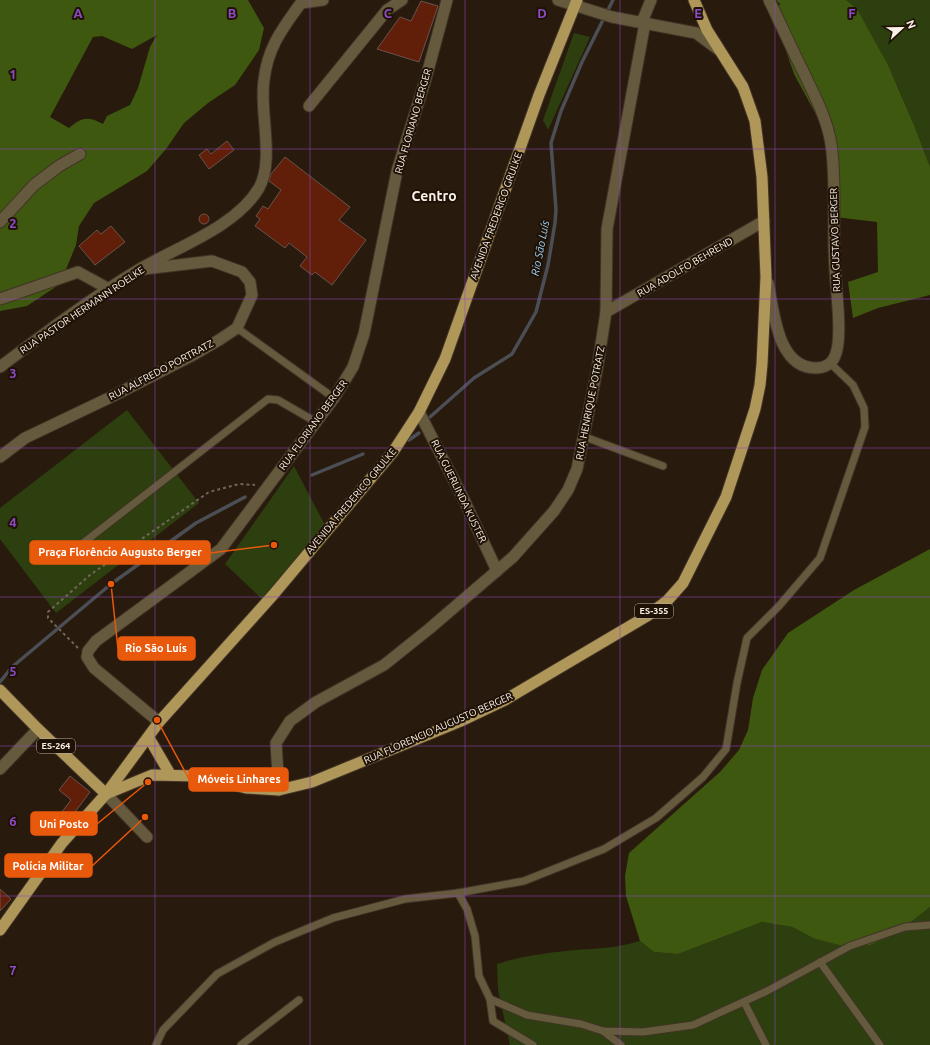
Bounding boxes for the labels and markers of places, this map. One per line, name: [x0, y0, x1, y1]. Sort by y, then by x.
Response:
callout: Praça Florêncio Augusto Berger: [30, 541, 210, 564]
callout: Rio São Luís: [118, 637, 195, 660]
callout: Móveis Linhares: [189, 768, 288, 791]
callout: Uni Posto: [31, 812, 97, 835]
callout: Polícia Militar: [5, 854, 92, 877]

